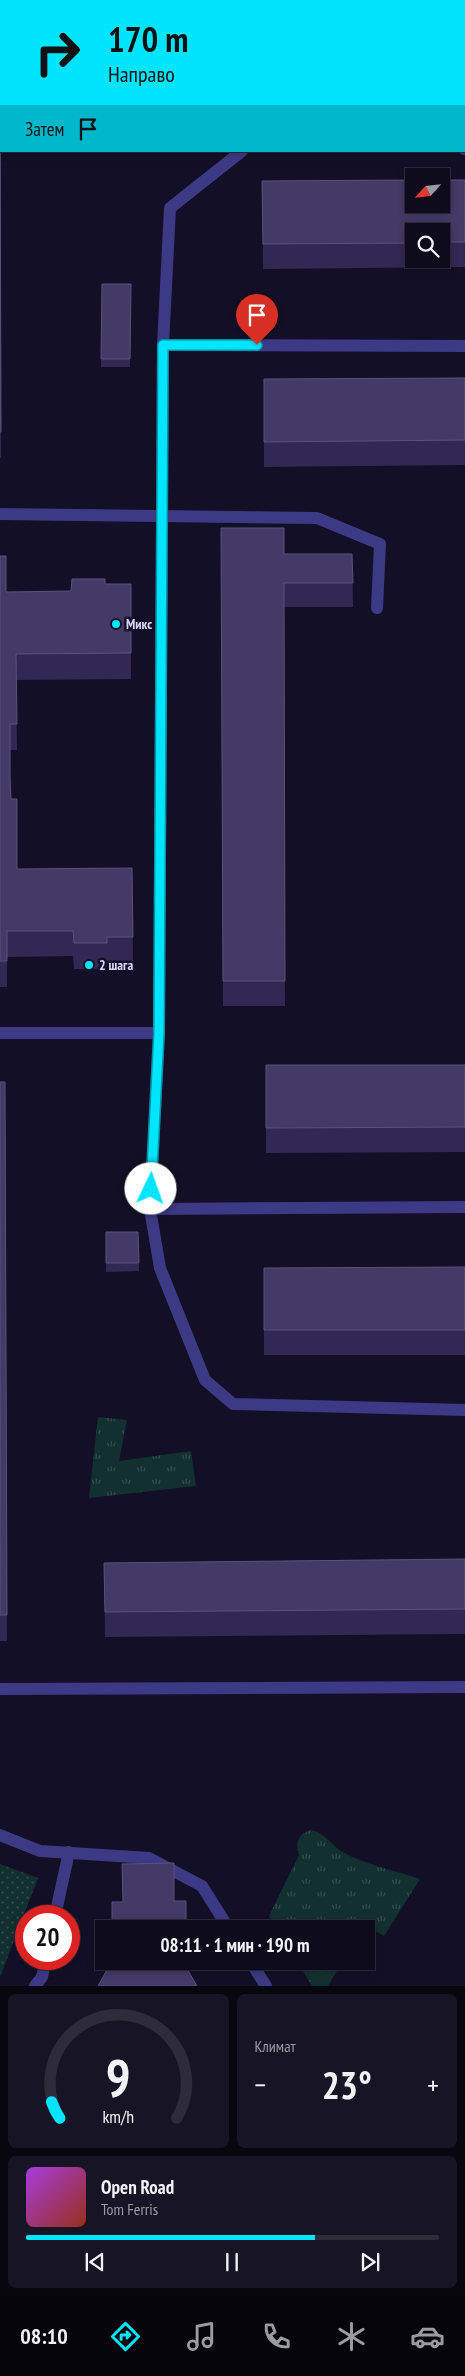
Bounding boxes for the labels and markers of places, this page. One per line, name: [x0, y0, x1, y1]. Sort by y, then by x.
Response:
pin: [236, 294, 278, 345]
place label: Микс: [126, 615, 152, 633]
marker: Микс: [110, 618, 122, 630]
place label: 2 шага: [99, 956, 133, 974]
marker: 2 шага: [83, 959, 95, 971]

